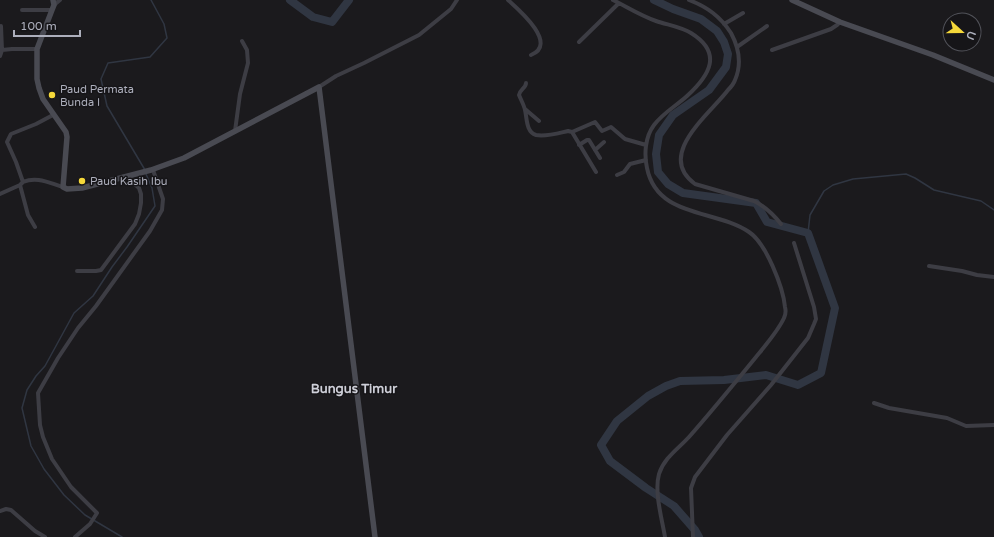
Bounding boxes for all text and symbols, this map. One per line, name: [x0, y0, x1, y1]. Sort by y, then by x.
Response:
scale bar: [14, 12, 80, 38]
north arrow: [942, 12, 982, 52]
text: 100 m: [20, 19, 57, 33]
text: U: [963, 29, 978, 42]
place label: Paud Permata Bunda I: [60, 83, 134, 109]
marker: Paud Permata Bunda I: [47, 90, 57, 100]
place label: Paud Kasih Ibu: [90, 175, 168, 188]
marker: Paud Kasih Ibu: [77, 176, 87, 186]
district label: Bungus Timur: [311, 381, 398, 397]

